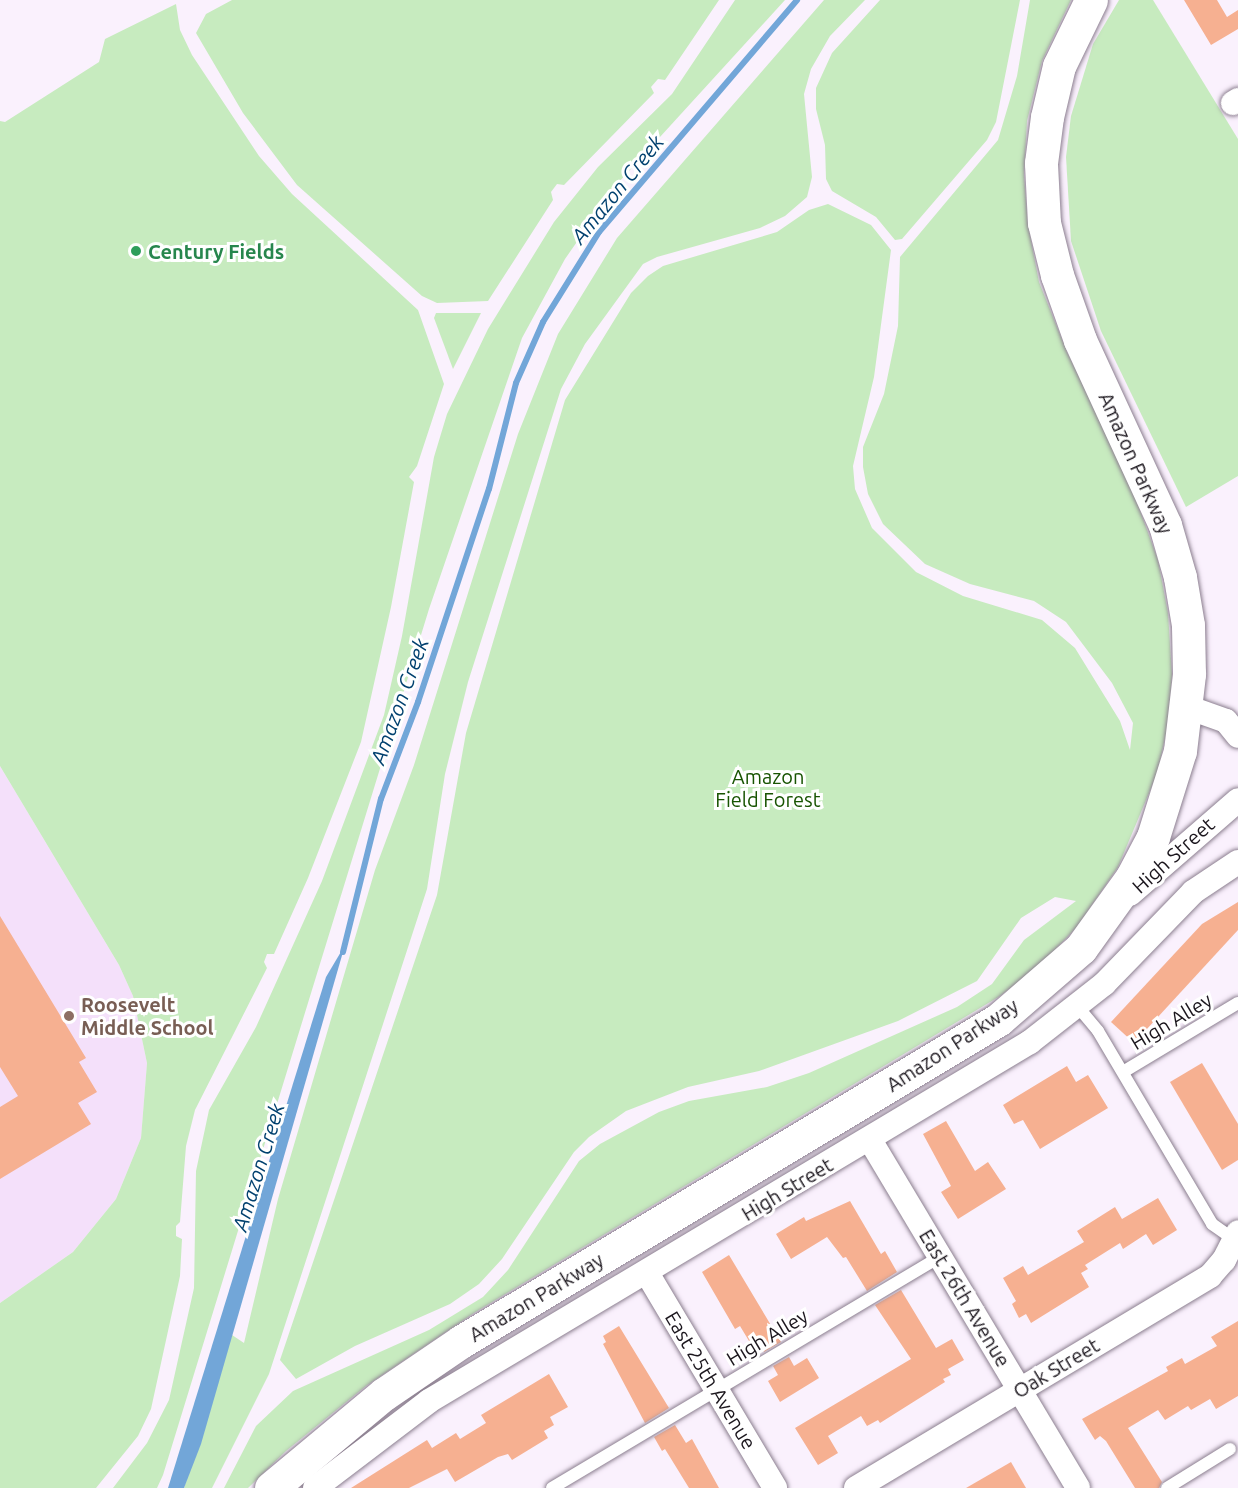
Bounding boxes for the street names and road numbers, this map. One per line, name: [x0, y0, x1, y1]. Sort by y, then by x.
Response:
street label: Amazon Parkway: [1094, 388, 1178, 538]
street label: High Street: [1127, 812, 1219, 898]
street label: High Alley: [1126, 987, 1216, 1055]
street label: Amazon Parkway: [882, 993, 1022, 1097]
street label: High Street: [737, 1152, 837, 1226]
street label: East 26th Avenue: [914, 1225, 1016, 1371]
street label: Amazon Parkway: [464, 1247, 608, 1347]
street label: High Alley: [722, 1303, 812, 1371]
street label: East 25th Avenue: [660, 1307, 762, 1453]
street label: Oak Street: [1009, 1333, 1103, 1403]

